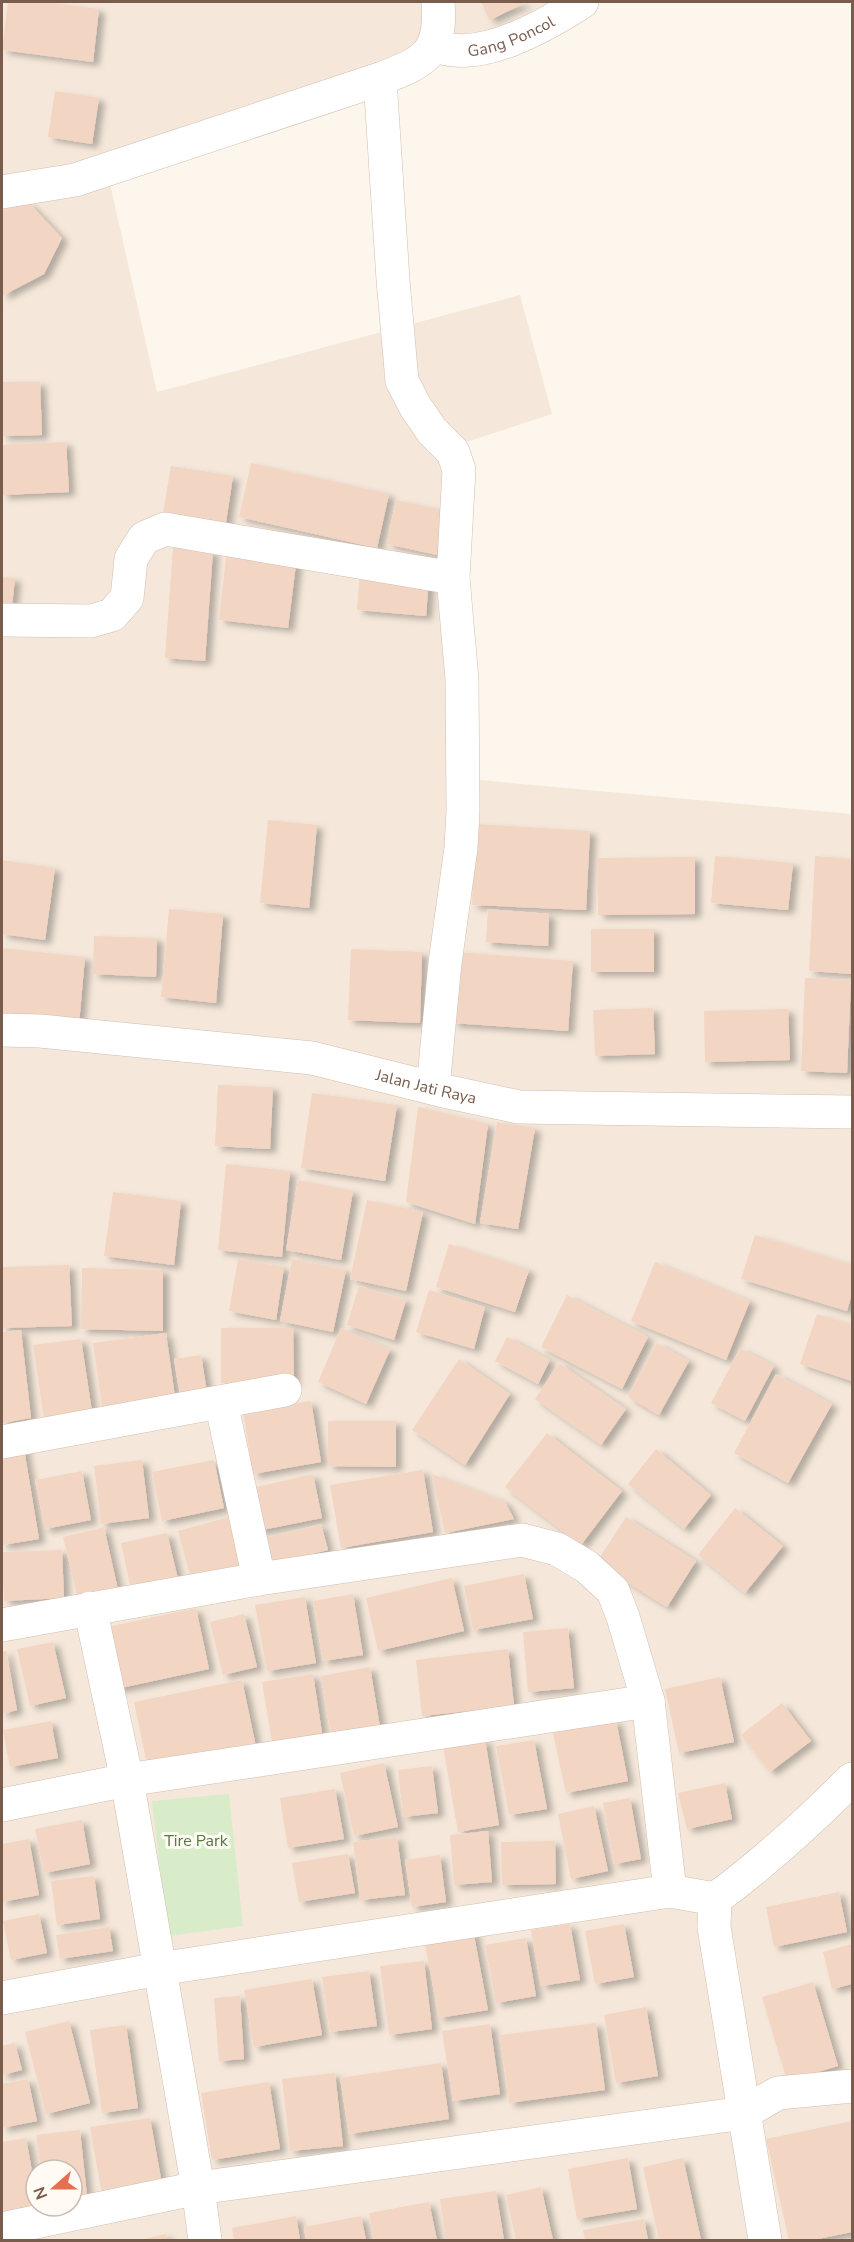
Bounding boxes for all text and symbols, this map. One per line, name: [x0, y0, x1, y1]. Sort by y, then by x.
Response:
street label: Gang Poncol: [466, 11, 559, 62]
street label: Jalan Jati Raya: [372, 1064, 478, 1110]
park label: Tire Park: [164, 1830, 229, 1852]
north arrow: [24, 2158, 84, 2218]
text: N: [29, 2183, 53, 2203]

